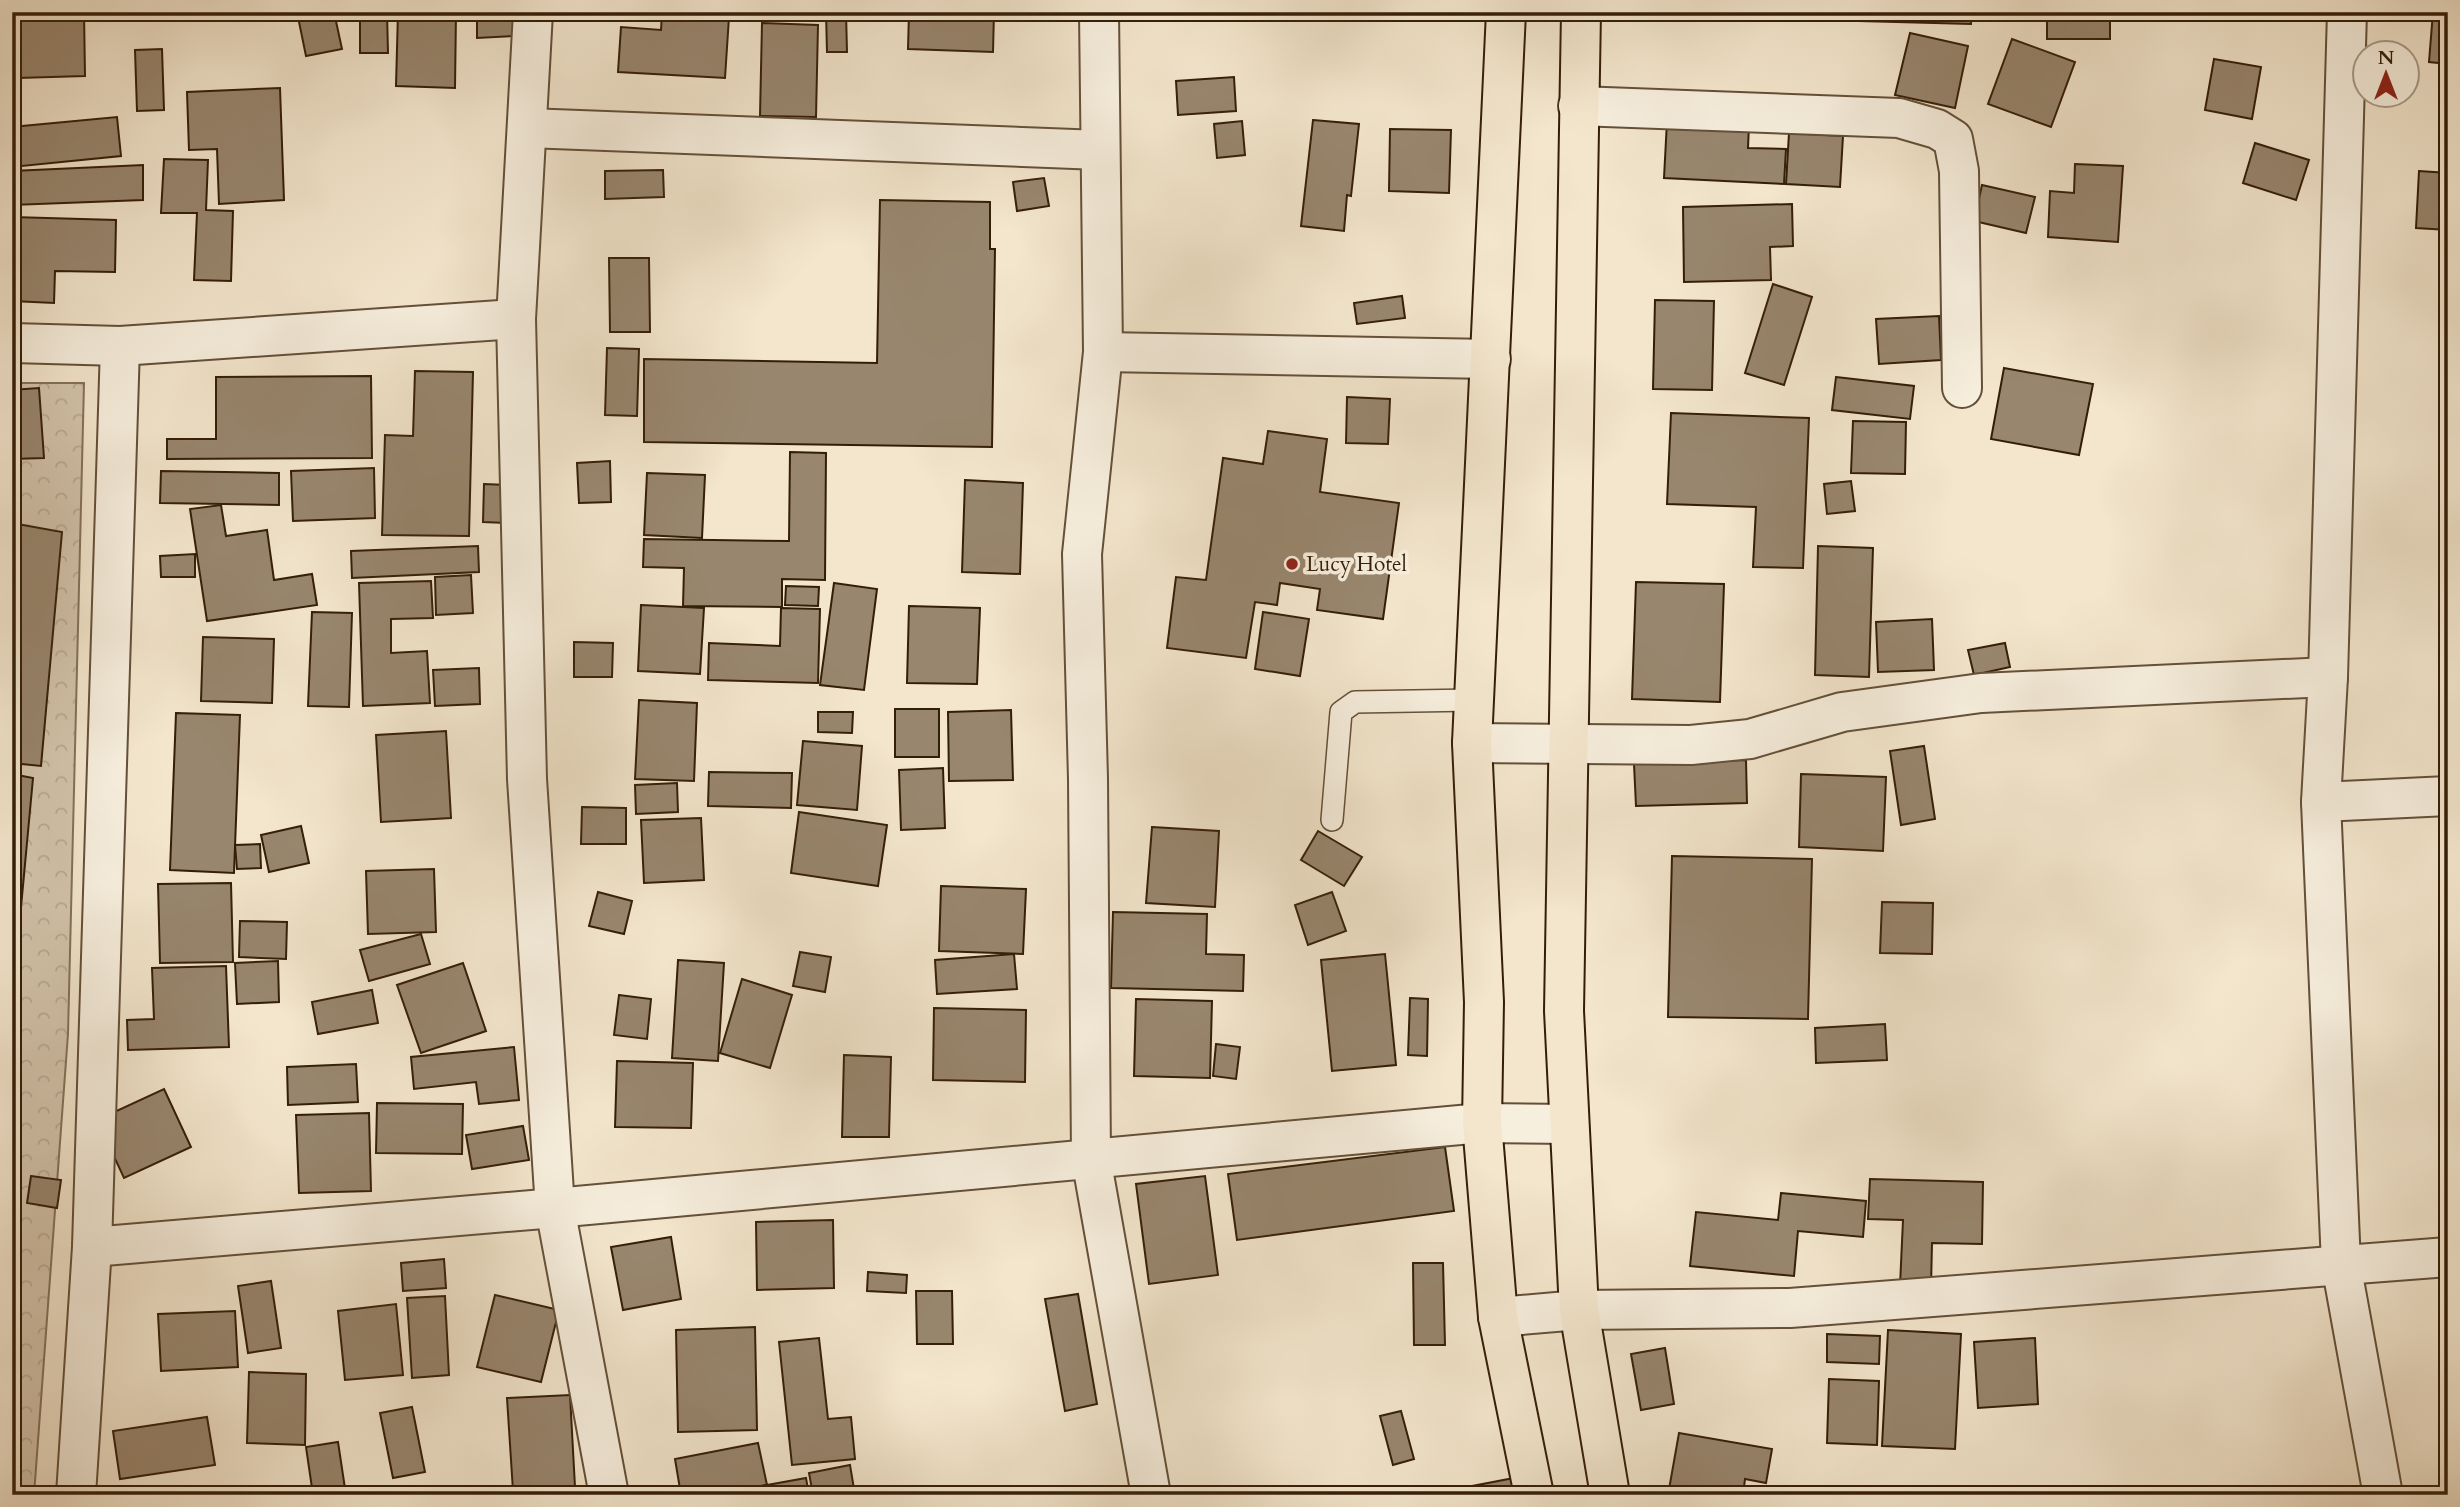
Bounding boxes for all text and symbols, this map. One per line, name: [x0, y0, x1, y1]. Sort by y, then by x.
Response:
north arrow: [2352, 38, 2422, 108]
text: N: [2378, 45, 2395, 71]
place label: Lucy Hotel: [1306, 550, 1407, 579]
marker: Lucy Hotel: [1284, 556, 1300, 572]

